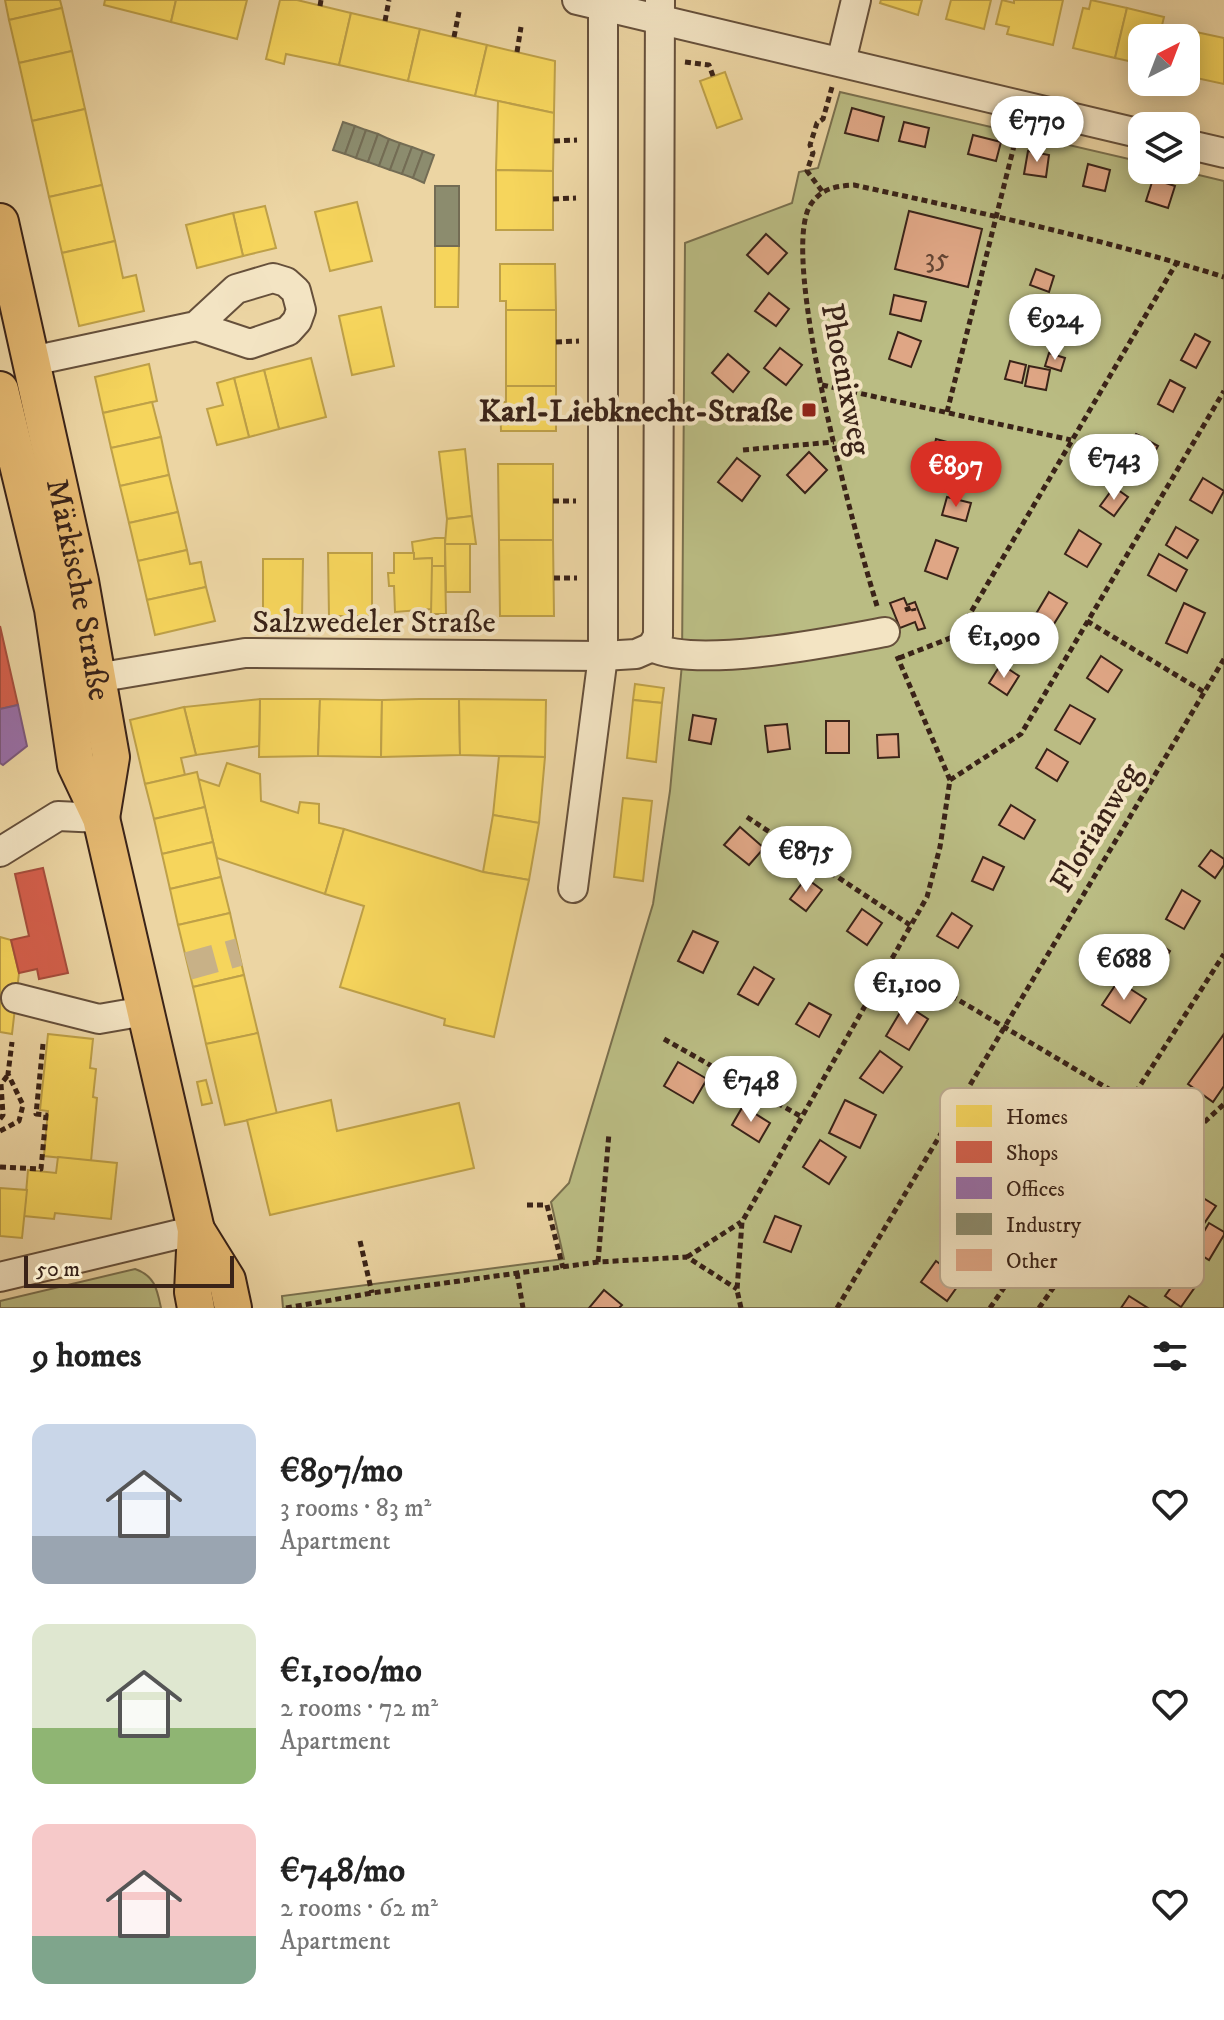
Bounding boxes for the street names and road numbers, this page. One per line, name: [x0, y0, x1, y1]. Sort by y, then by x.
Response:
street label: Phoenixweg: [811, 300, 879, 459]
street label: Märkische Straße: [36, 475, 119, 704]
street label: Salzwedeler Straße: [252, 603, 496, 643]
street label: Florianweg: [1042, 756, 1151, 900]

